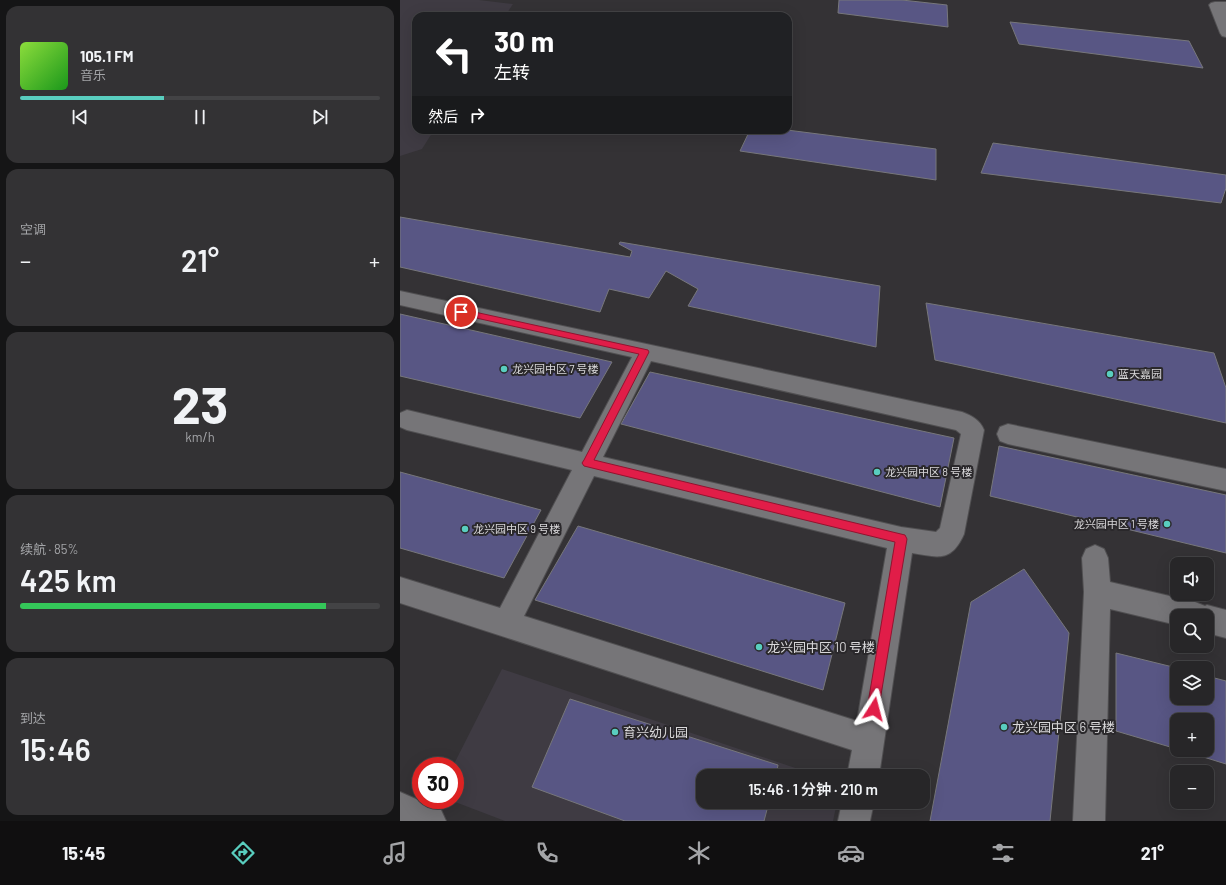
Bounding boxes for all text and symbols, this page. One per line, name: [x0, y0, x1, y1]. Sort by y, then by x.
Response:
text: 30 m: [494, 24, 554, 58]
icon: left: [428, 28, 480, 80]
text: 105.1 FM: [80, 47, 133, 65]
text: 左转: [494, 61, 530, 83]
text: 音乐: [80, 67, 106, 83]
icon: right: [466, 104, 488, 126]
icon: previous: [69, 106, 91, 128]
icon: pause: [189, 106, 211, 128]
icon: next: [309, 106, 331, 128]
text: 然后: [428, 107, 458, 125]
text: 空调: [20, 221, 46, 237]
text: 21°: [181, 242, 219, 278]
text: −: [20, 247, 31, 273]
text: +: [369, 247, 380, 273]
pin: [444, 295, 478, 329]
icon: arrive: [450, 301, 472, 323]
place label: 龙兴园中区 7 号楼: [512, 362, 599, 375]
marker: 龙兴园中区 7 号楼: [499, 364, 509, 374]
place label: 蓝天嘉园: [1118, 367, 1162, 380]
marker: 蓝天嘉园: [1105, 369, 1115, 379]
text: 23: [172, 372, 228, 434]
text: km/h: [185, 429, 215, 445]
place label: 龙兴园中区 8 号楼: [885, 465, 972, 478]
marker: 龙兴园中区 8 号楼: [872, 467, 882, 477]
place label: 龙兴园中区 1 号楼: [1074, 517, 1159, 530]
marker: 龙兴园中区 1 号楼: [1162, 519, 1172, 529]
place label: 龙兴园中区 9 号楼: [473, 522, 560, 535]
marker: 龙兴园中区 9 号楼: [460, 524, 470, 534]
text: 续航 · 85%: [20, 541, 78, 557]
map controls: [1170, 557, 1214, 809]
button: sound: [1170, 557, 1214, 601]
text: 425 km: [20, 562, 117, 598]
button: search: [1170, 609, 1214, 653]
place label: 龙兴园中区 10 号楼: [767, 639, 875, 655]
marker: 龙兴园中区 10 号楼: [754, 642, 764, 652]
button: layers: [1170, 661, 1214, 705]
position arrow: [853, 688, 895, 730]
text: 到达: [20, 710, 46, 726]
button: +: [1170, 713, 1214, 757]
place label: 龙兴园中区 6 号楼: [1012, 719, 1115, 735]
marker: 龙兴园中区 6 号楼: [999, 722, 1009, 732]
place label: 育兴幼儿园: [623, 724, 688, 740]
marker: 育兴幼儿园: [610, 727, 620, 737]
text: 15:46: [20, 731, 91, 767]
speed limit sign: 30: [412, 757, 464, 809]
button: −: [1170, 765, 1214, 809]
text: 15:46 · 1 分钟 · 210 m: [748, 780, 878, 798]
icon: directions: [229, 839, 257, 867]
icon: music: [381, 839, 409, 867]
icon: phone: [533, 839, 561, 867]
icon: climate: [685, 839, 713, 867]
icon: car: [837, 839, 865, 867]
icon: filters: [989, 839, 1017, 867]
text: 15:45: [62, 842, 105, 864]
text: 21°: [1141, 842, 1164, 864]

